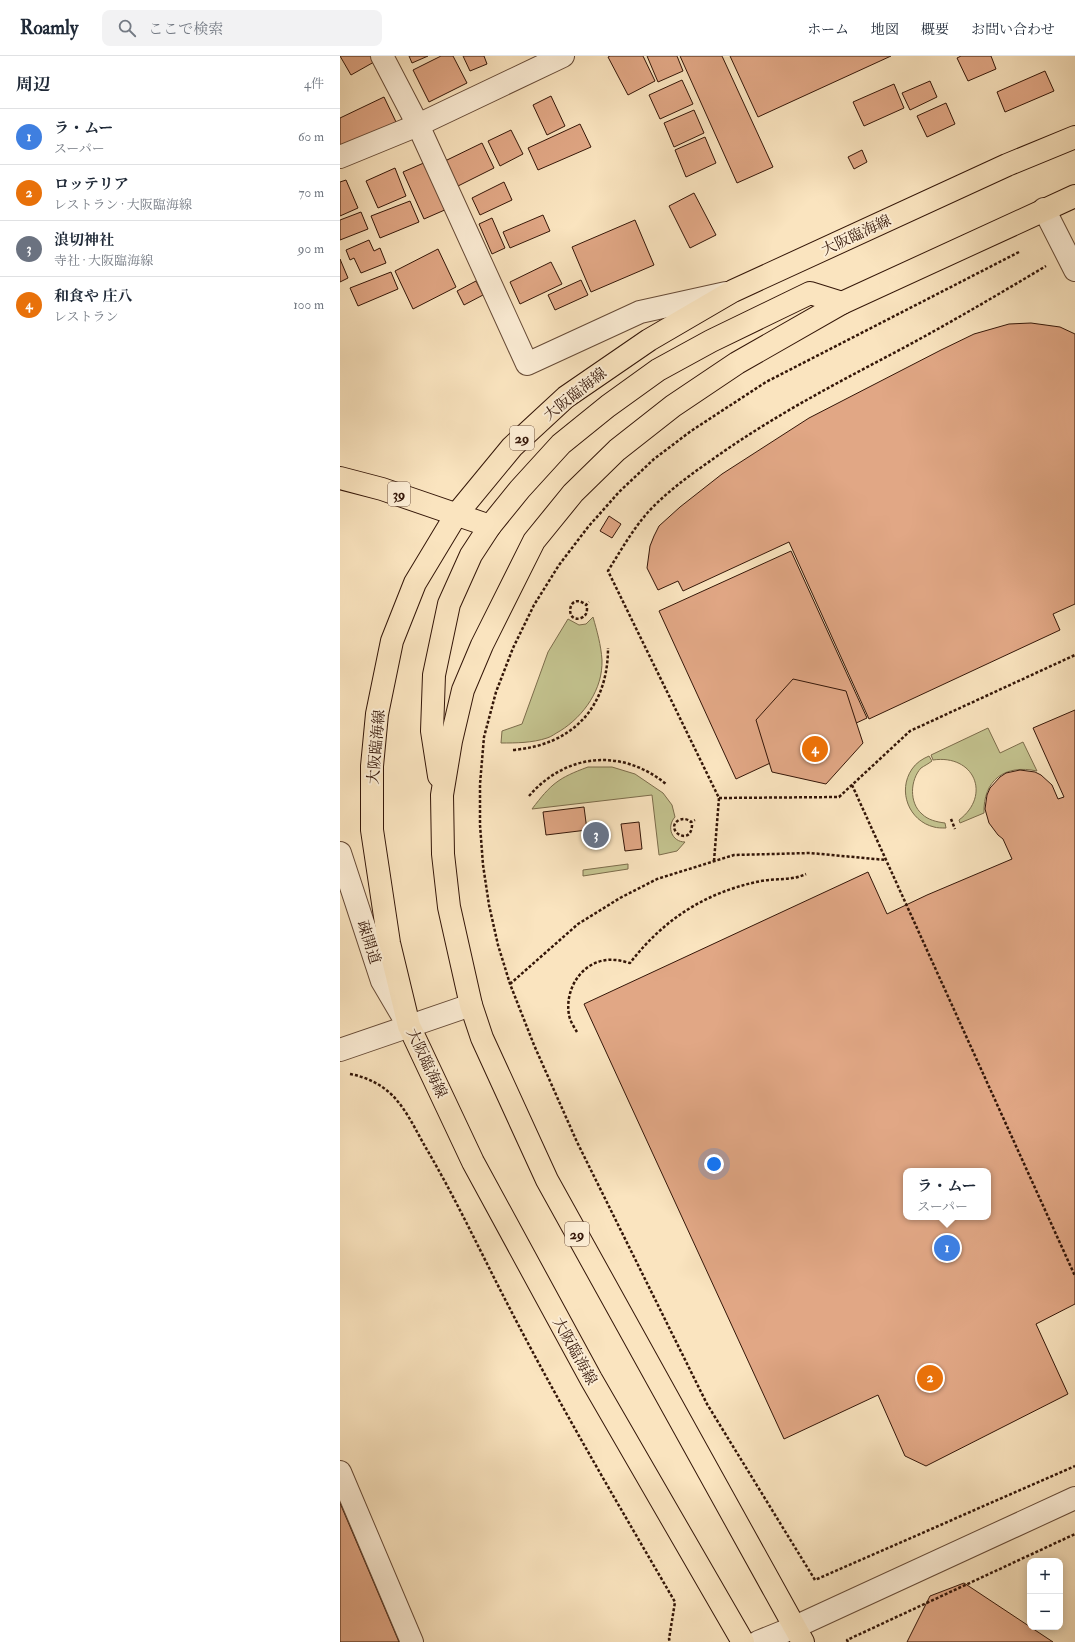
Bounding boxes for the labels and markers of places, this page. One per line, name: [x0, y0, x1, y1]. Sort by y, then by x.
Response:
pin: 4: [802, 734, 828, 764]
pin: 3: [583, 820, 609, 850]
pin: 1: [934, 1233, 960, 1263]
pin: 2: [917, 1363, 943, 1393]

